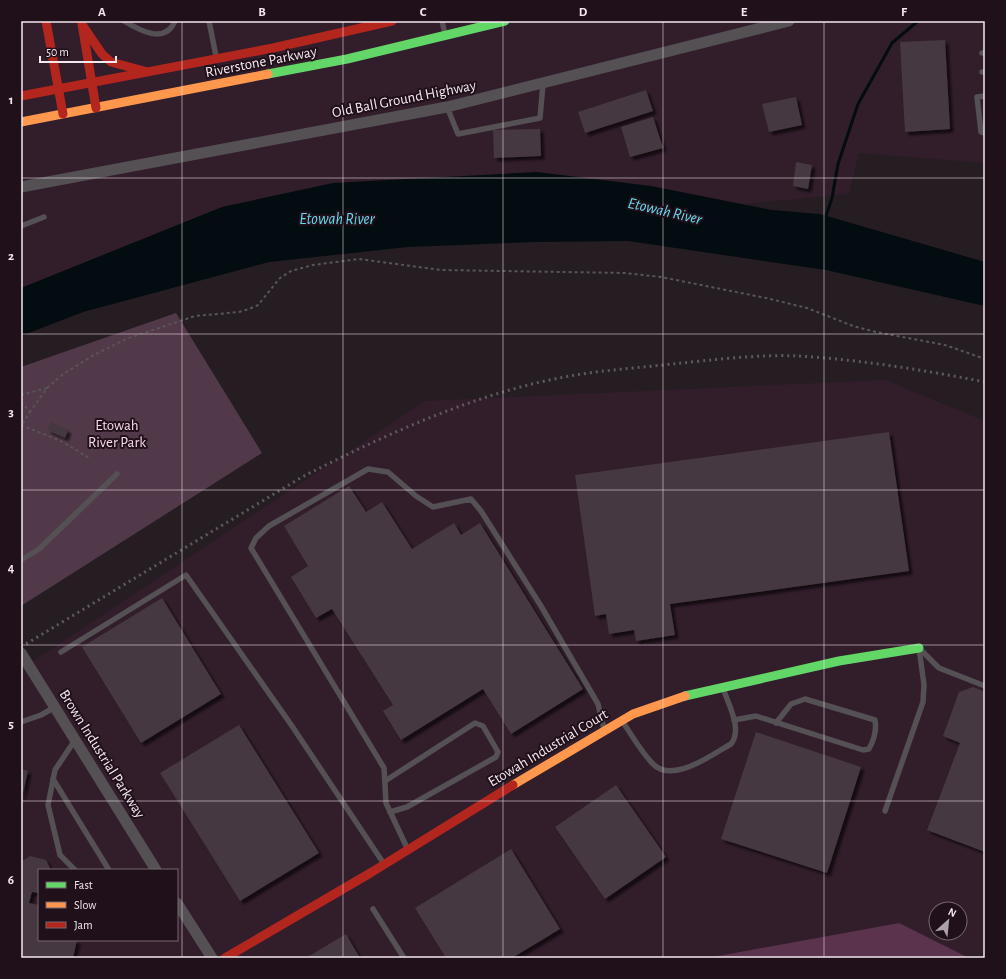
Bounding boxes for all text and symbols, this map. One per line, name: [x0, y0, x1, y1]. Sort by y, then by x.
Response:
text: A: [98, 6, 106, 19]
text: B: [258, 6, 266, 19]
text: C: [420, 6, 427, 19]
text: D: [579, 6, 588, 19]
text: E: [741, 6, 748, 19]
text: F: [901, 6, 908, 19]
scale bar: [40, 38, 116, 64]
street label: Riverstone Parkway: [204, 44, 319, 80]
text: 50 m: [46, 46, 69, 58]
street label: Old Ball Ground Highway: [331, 78, 478, 120]
text: 1: [9, 94, 13, 107]
water label: Etowah River: [626, 195, 704, 227]
water label: Etowah River: [299, 211, 376, 227]
text: 2: [8, 250, 14, 263]
text: 3: [8, 406, 14, 419]
park label: Etowah River Park: [88, 418, 146, 450]
text: 4: [8, 562, 15, 575]
street label: Brown Industrial Parkway: [56, 687, 148, 821]
street label: Etowah Industrial Court: [486, 706, 611, 790]
text: 5: [8, 718, 14, 731]
legend: [38, 869, 178, 941]
text: 6: [8, 874, 14, 887]
text: Fast: [74, 879, 93, 891]
text: Slow: [74, 899, 96, 911]
north arrow: [928, 901, 968, 941]
text: N: [946, 906, 958, 919]
text: Jam: [74, 919, 93, 931]

